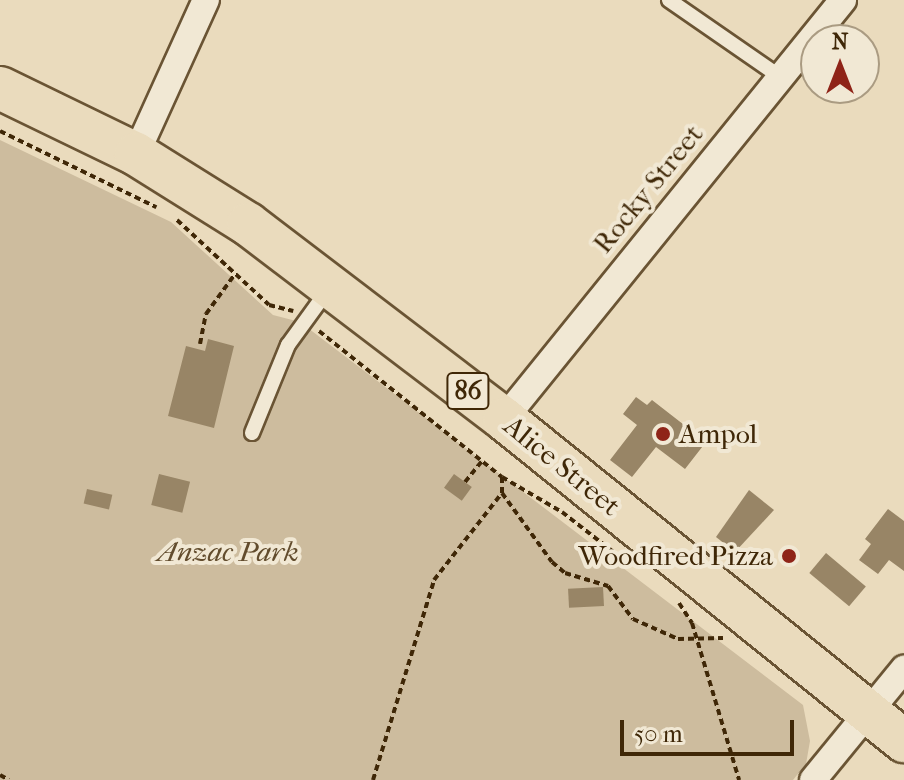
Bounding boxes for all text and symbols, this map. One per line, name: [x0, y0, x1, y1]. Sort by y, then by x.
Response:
north arrow: [800, 24, 880, 104]
text: N: [832, 29, 848, 55]
street label: Rocky Street: [586, 118, 710, 260]
road number: 86: [446, 369, 490, 413]
street label: Alice Street: [497, 409, 627, 523]
place label: Ampol: [679, 417, 757, 451]
marker: Ampol: [654, 425, 672, 443]
park label: Anzac Park: [157, 535, 299, 569]
place label: Woodfired Pizza: [578, 539, 773, 573]
marker: Woodfired Pizza: [780, 547, 798, 565]
scale bar: [624, 704, 798, 754]
text: 50 m: [634, 720, 683, 748]

